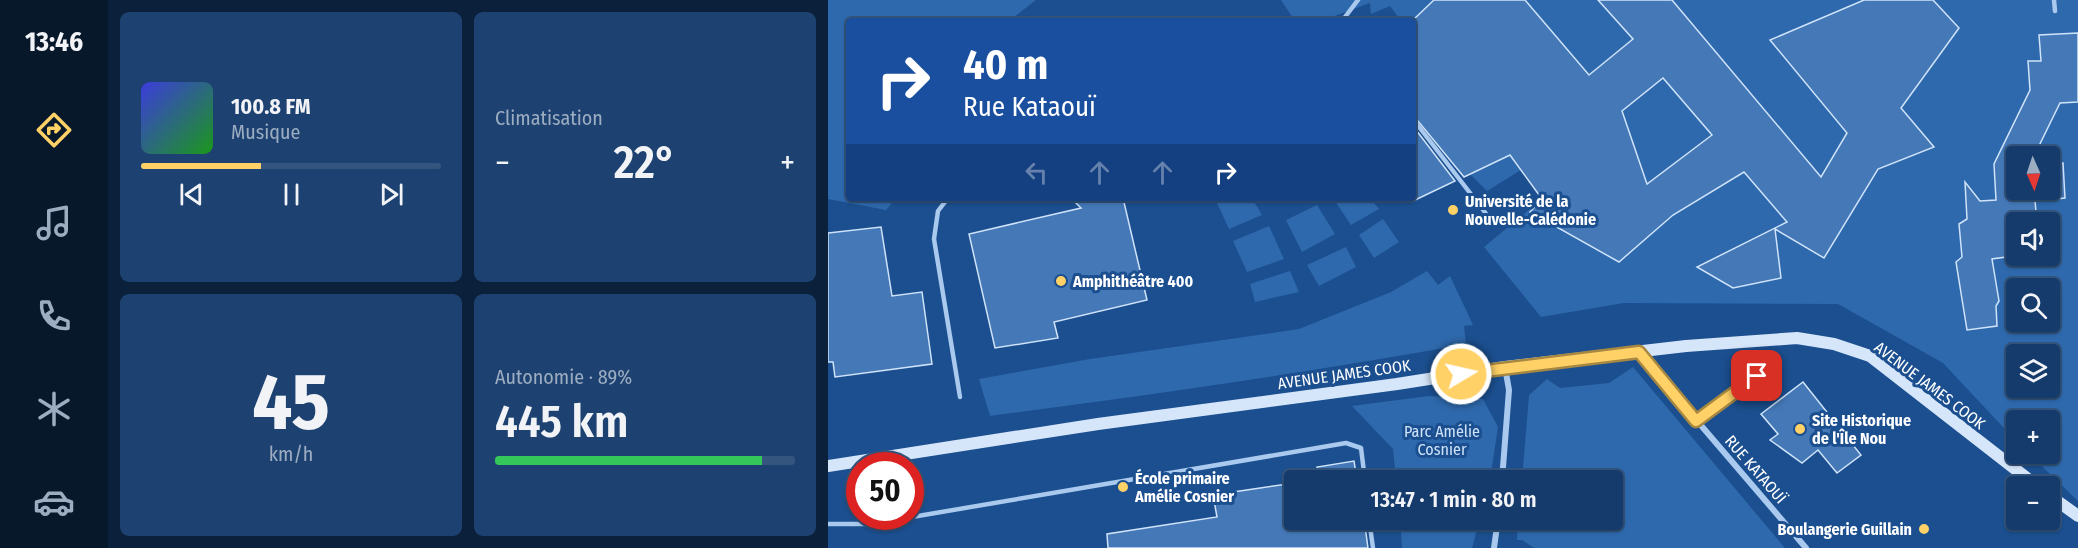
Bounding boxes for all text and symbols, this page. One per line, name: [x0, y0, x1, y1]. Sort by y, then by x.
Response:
text: 13:46: [25, 26, 83, 58]
text: 40 m: [963, 40, 1048, 90]
icon: right: [864, 42, 942, 120]
text: Rue Kataouï: [963, 91, 1096, 123]
text: 100.8 FM: [231, 93, 311, 120]
text: Climatisation: [495, 106, 603, 130]
icon: directions: [33, 109, 75, 151]
text: Musique: [231, 120, 300, 144]
text: 22°: [614, 136, 676, 190]
text: −: [495, 143, 510, 183]
text: +: [780, 143, 795, 183]
north arrow: [2006, 146, 2060, 200]
map controls: [2006, 146, 2060, 530]
icon: left: [1020, 156, 1053, 189]
icon: ahead: [1083, 156, 1116, 189]
icon: ahead: [1146, 156, 1179, 189]
icon: right: [1209, 156, 1242, 189]
icon: previous: [175, 178, 208, 211]
icon: pause: [275, 178, 308, 211]
icon: next: [375, 178, 408, 211]
place label: Université de la Nouvelle-Calédonie: [1465, 192, 1596, 229]
icon: music: [33, 202, 75, 244]
marker: Université de la Nouvelle-Calédonie: [1446, 203, 1460, 217]
button: sound: [2006, 212, 2060, 266]
place label: Amphithéâtre 400: [1072, 272, 1194, 291]
marker: Amphithéâtre 400: [1054, 274, 1068, 288]
button: search: [2006, 278, 2060, 332]
icon: phone: [33, 295, 75, 337]
street label: AVENUE JAMES COOK: [1871, 338, 1989, 434]
position arrow: [1429, 342, 1493, 406]
button: layers: [2006, 344, 2060, 398]
pin: [1731, 350, 1782, 401]
text: 45: [252, 356, 330, 450]
street label: AVENUE JAMES COOK: [1277, 356, 1412, 393]
icon: arrive: [1740, 359, 1773, 392]
text: Autonomie · 89%: [495, 365, 632, 389]
icon: climate: [33, 388, 75, 430]
text: 445 km: [495, 395, 628, 449]
button: +: [2006, 410, 2060, 464]
place label: Site Historique de l'Île Nou: [1812, 411, 1911, 448]
park label: Parc Amélie Cosnier: [1404, 422, 1480, 459]
marker: Site Historique de l'Île Nou: [1793, 422, 1807, 436]
street label: RUE KATAOUÏ: [1721, 431, 1791, 508]
text: km/h: [269, 442, 313, 466]
speed limit sign: 50: [846, 452, 924, 530]
place label: École primaire Amélie Cosnier: [1134, 468, 1234, 506]
button: −: [2006, 476, 2060, 530]
marker: École primaire Amélie Cosnier: [1116, 480, 1130, 494]
icon: car: [33, 481, 75, 523]
text: 13:47 · 1 min · 80 m: [1371, 486, 1537, 513]
place label: Boulangerie Guillain: [1777, 520, 1912, 539]
marker: Boulangerie Guillain: [1917, 522, 1931, 536]

